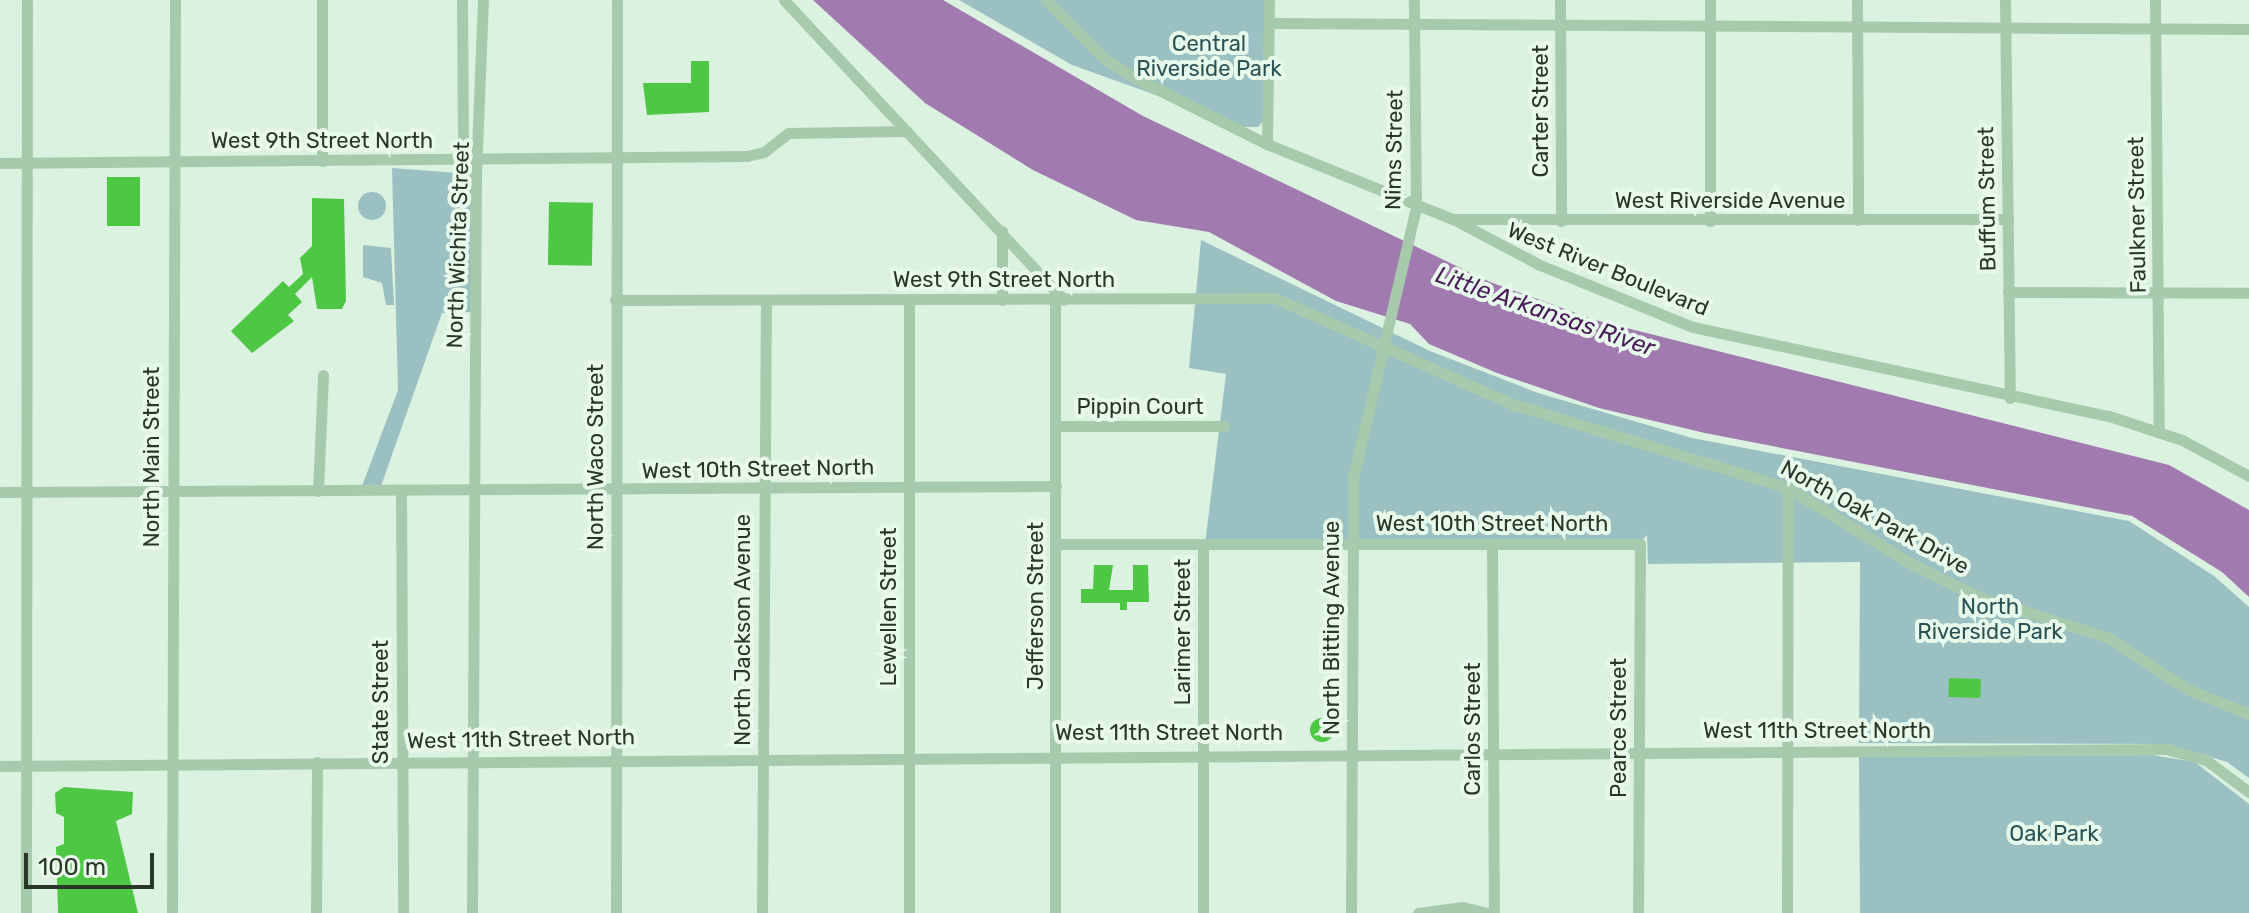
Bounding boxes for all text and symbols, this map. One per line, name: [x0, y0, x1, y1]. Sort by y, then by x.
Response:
park label: Central Riverside Park: [1136, 30, 1282, 82]
street label: Carter Street: [1528, 44, 1554, 178]
street label: Nims Street: [1380, 90, 1408, 210]
street label: Buffum Street: [1973, 126, 2001, 272]
street label: West 9th Street North: [211, 128, 433, 154]
street label: Faulkner Street: [2122, 136, 2152, 294]
street label: North Wichita Street: [441, 141, 475, 349]
street label: West Riverside Avenue: [1614, 188, 1846, 214]
street label: West River Boulevard: [1503, 216, 1713, 322]
water label: Little Arkansas River: [1431, 261, 1659, 363]
street label: West 9th Street North: [893, 267, 1115, 293]
street label: North Waco Street: [583, 364, 609, 550]
street label: North Main Street: [139, 367, 165, 547]
street label: Pippin Court: [1076, 394, 1204, 420]
street label: West 10th Street North: [641, 454, 875, 484]
street label: North Oak Park Drive: [1776, 454, 1974, 580]
street label: West 10th Street North: [1376, 511, 1608, 537]
street label: North Jackson Avenue: [730, 514, 756, 746]
street label: North Bitting Avenue: [1319, 520, 1345, 736]
street label: Jefferson Street: [1023, 522, 1049, 690]
street label: Lewellen Street: [876, 527, 902, 687]
street label: Larimer Street: [1170, 558, 1196, 706]
park label: North Riverside Park: [1917, 593, 2063, 644]
street label: State Street: [368, 640, 394, 764]
street label: Pearce Street: [1606, 658, 1632, 798]
street label: Carlos Street: [1460, 662, 1486, 796]
street label: West 11th Street North: [1703, 718, 1931, 744]
street label: West 11th Street North: [1055, 720, 1283, 746]
street label: West 11th Street North: [407, 724, 635, 754]
park label: Oak Park: [2009, 821, 2099, 847]
scale bar: [28, 837, 158, 887]
text: 100 m: [38, 853, 106, 881]

